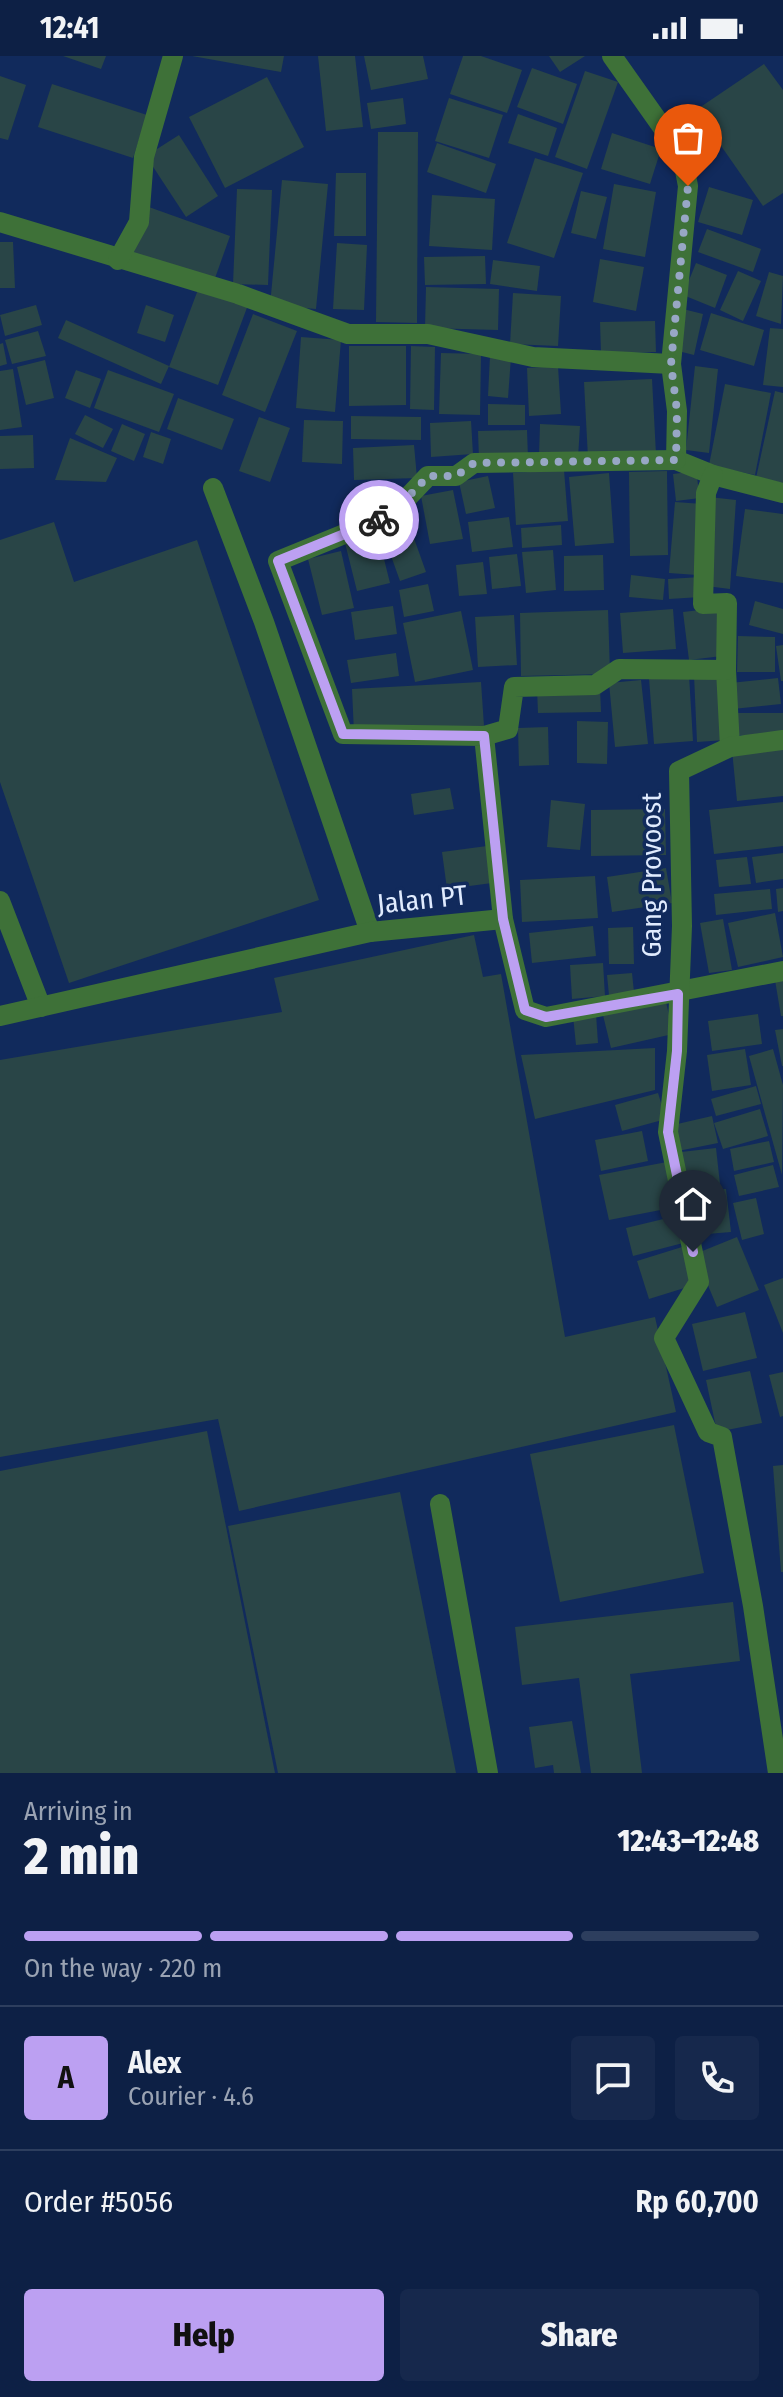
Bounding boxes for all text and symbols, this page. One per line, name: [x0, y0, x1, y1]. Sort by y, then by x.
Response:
text: 12:41: [40, 10, 99, 46]
pin: [654, 104, 722, 186]
icon: bag: [666, 116, 710, 160]
courier: [339, 480, 419, 560]
icon: bike: [357, 498, 401, 542]
street label: Gang Provoost: [635, 792, 668, 957]
street label: Jalan PT: [375, 878, 469, 921]
pin: [659, 1170, 727, 1252]
icon: home: [671, 1182, 715, 1226]
text: Arriving in: [24, 1796, 133, 1827]
text: 12:43–12:48: [617, 1823, 759, 1859]
text: 2 min: [24, 1825, 139, 1888]
text: On the way · 220 m: [24, 1953, 222, 1984]
button: chat: [571, 2036, 655, 2120]
button: phone: [675, 2036, 759, 2120]
text: Alex: [128, 2045, 181, 2081]
text: A: [58, 2060, 74, 2096]
text: Courier · 4.6: [128, 2081, 254, 2112]
text: Order #5056: [24, 2184, 173, 2220]
text: Rp 60,700: [635, 2184, 759, 2220]
button: Help: [24, 2289, 384, 2381]
button: Share: [400, 2289, 759, 2381]

